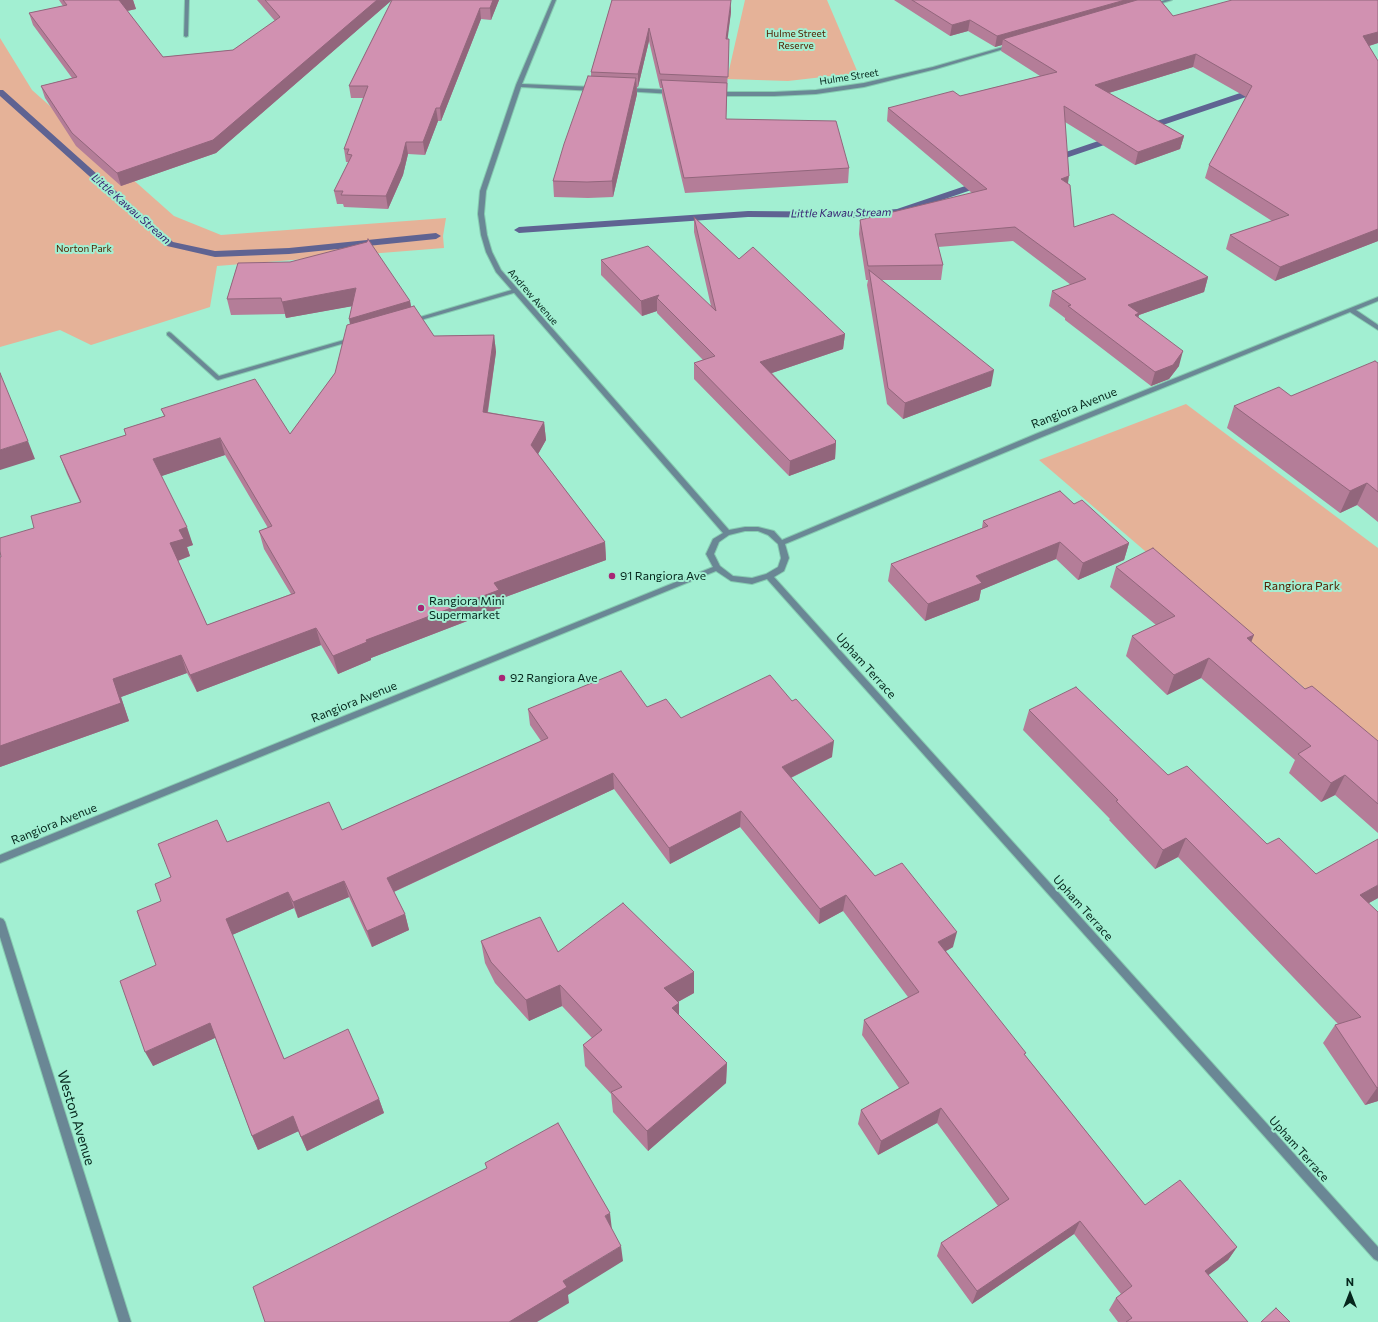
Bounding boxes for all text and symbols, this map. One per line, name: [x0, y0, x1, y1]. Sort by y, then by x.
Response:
park label: Hulme Street Reserve: [766, 28, 826, 52]
street label: Hulme Street: [819, 66, 879, 88]
water label: Little Kawau Stream: [89, 171, 173, 247]
water label: Little Kawau Stream: [791, 206, 891, 220]
park label: Norton Park: [56, 243, 112, 255]
street label: Andrew Avenue: [505, 266, 561, 328]
street label: Rangiora Avenue: [1029, 384, 1119, 432]
place label: 91 Rangiora Ave: [620, 569, 706, 583]
marker: 91 Rangiora Ave: [607, 571, 617, 581]
park label: Rangiora Park: [1264, 579, 1340, 593]
place label: Rangiora Mini Supermarket: [429, 594, 505, 622]
marker: Rangiora Mini Supermarket: [416, 603, 426, 613]
street label: Upham Terrace: [833, 630, 899, 702]
place label: 92 Rangiora Ave: [510, 671, 597, 685]
marker: 92 Rangiora Ave: [497, 673, 507, 683]
street label: Rangiora Avenue: [309, 678, 399, 726]
street label: Rangiora Avenue: [9, 800, 99, 848]
street label: Upham Terrace: [1050, 872, 1116, 944]
street label: Weston Avenue: [54, 1068, 98, 1168]
street label: Upham Terrace: [1266, 1113, 1332, 1185]
north arrow: [1330, 1274, 1370, 1314]
text: N: [1346, 1275, 1354, 1288]

